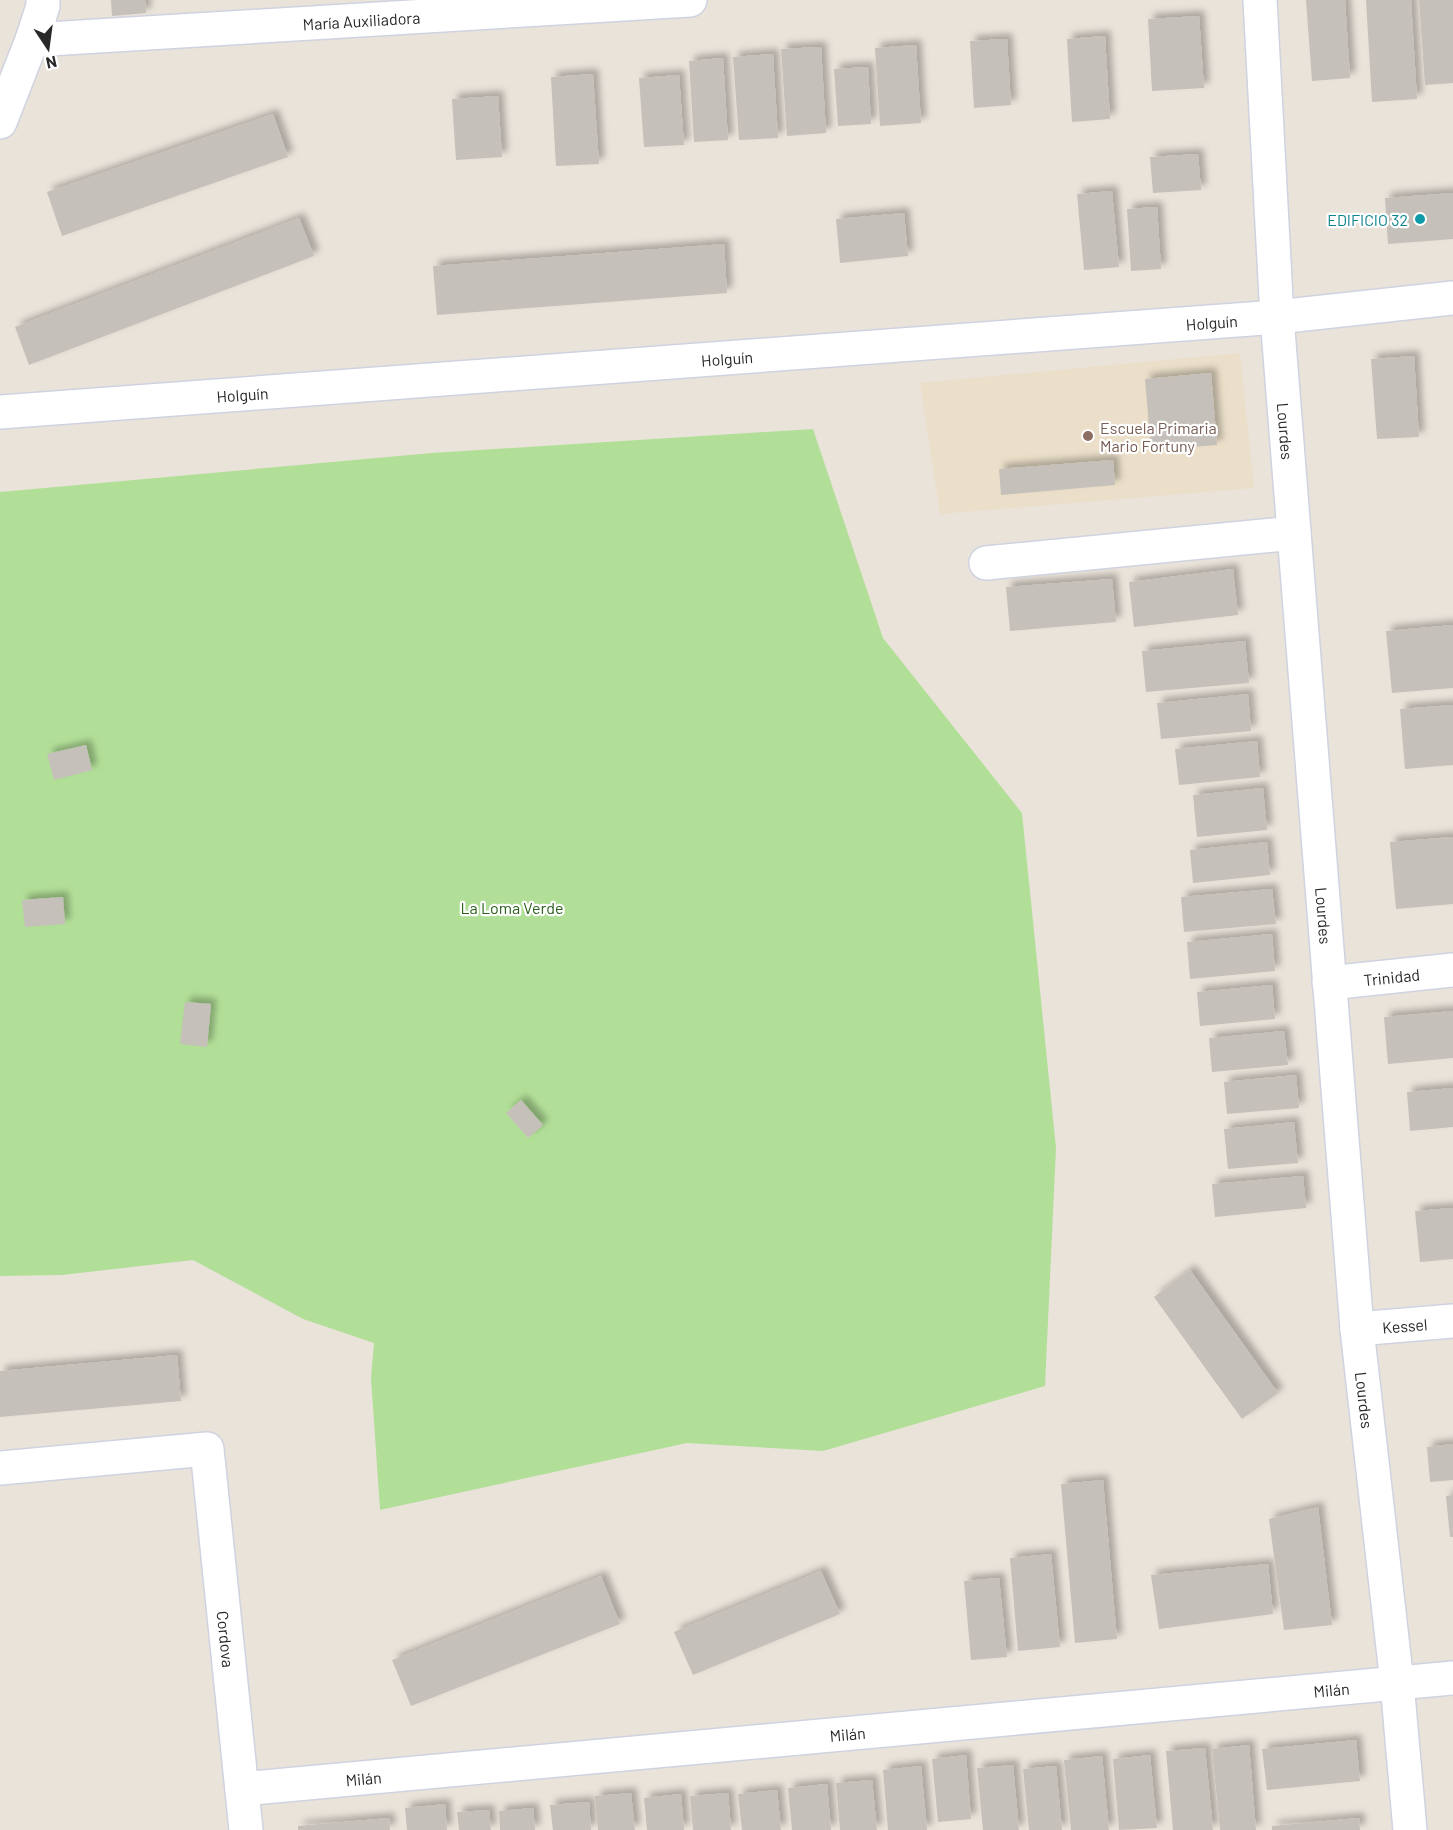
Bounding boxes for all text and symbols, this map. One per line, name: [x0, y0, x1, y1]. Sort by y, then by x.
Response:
street label: María Auxiliadora: [302, 7, 421, 33]
north arrow: [18, 18, 78, 78]
text: N: [44, 53, 59, 74]
place label: EDIFICIO 32: [1327, 210, 1408, 229]
marker: EDIFICIO 32: [1413, 212, 1427, 226]
street label: Holguín: [1185, 310, 1238, 333]
street label: Holguín: [700, 347, 754, 369]
street label: Holguín: [216, 383, 269, 405]
street label: Lourdes: [1274, 402, 1298, 460]
place label: Escuela Primaria Mario Fortuny: [1100, 418, 1217, 455]
marker: Escuela Primaria Mario Fortuny: [1081, 429, 1095, 443]
street label: Lourdes: [1313, 887, 1336, 945]
park label: La Loma Verde: [460, 898, 564, 917]
street label: Trinidad: [1363, 964, 1421, 989]
street label: Kessel: [1381, 1314, 1428, 1336]
street label: Lourdes: [1352, 1371, 1378, 1429]
street label: Cordova: [214, 1610, 239, 1668]
street label: Milán: [1313, 1678, 1350, 1700]
street label: Milán: [829, 1722, 866, 1745]
street label: Milán: [345, 1767, 382, 1789]

